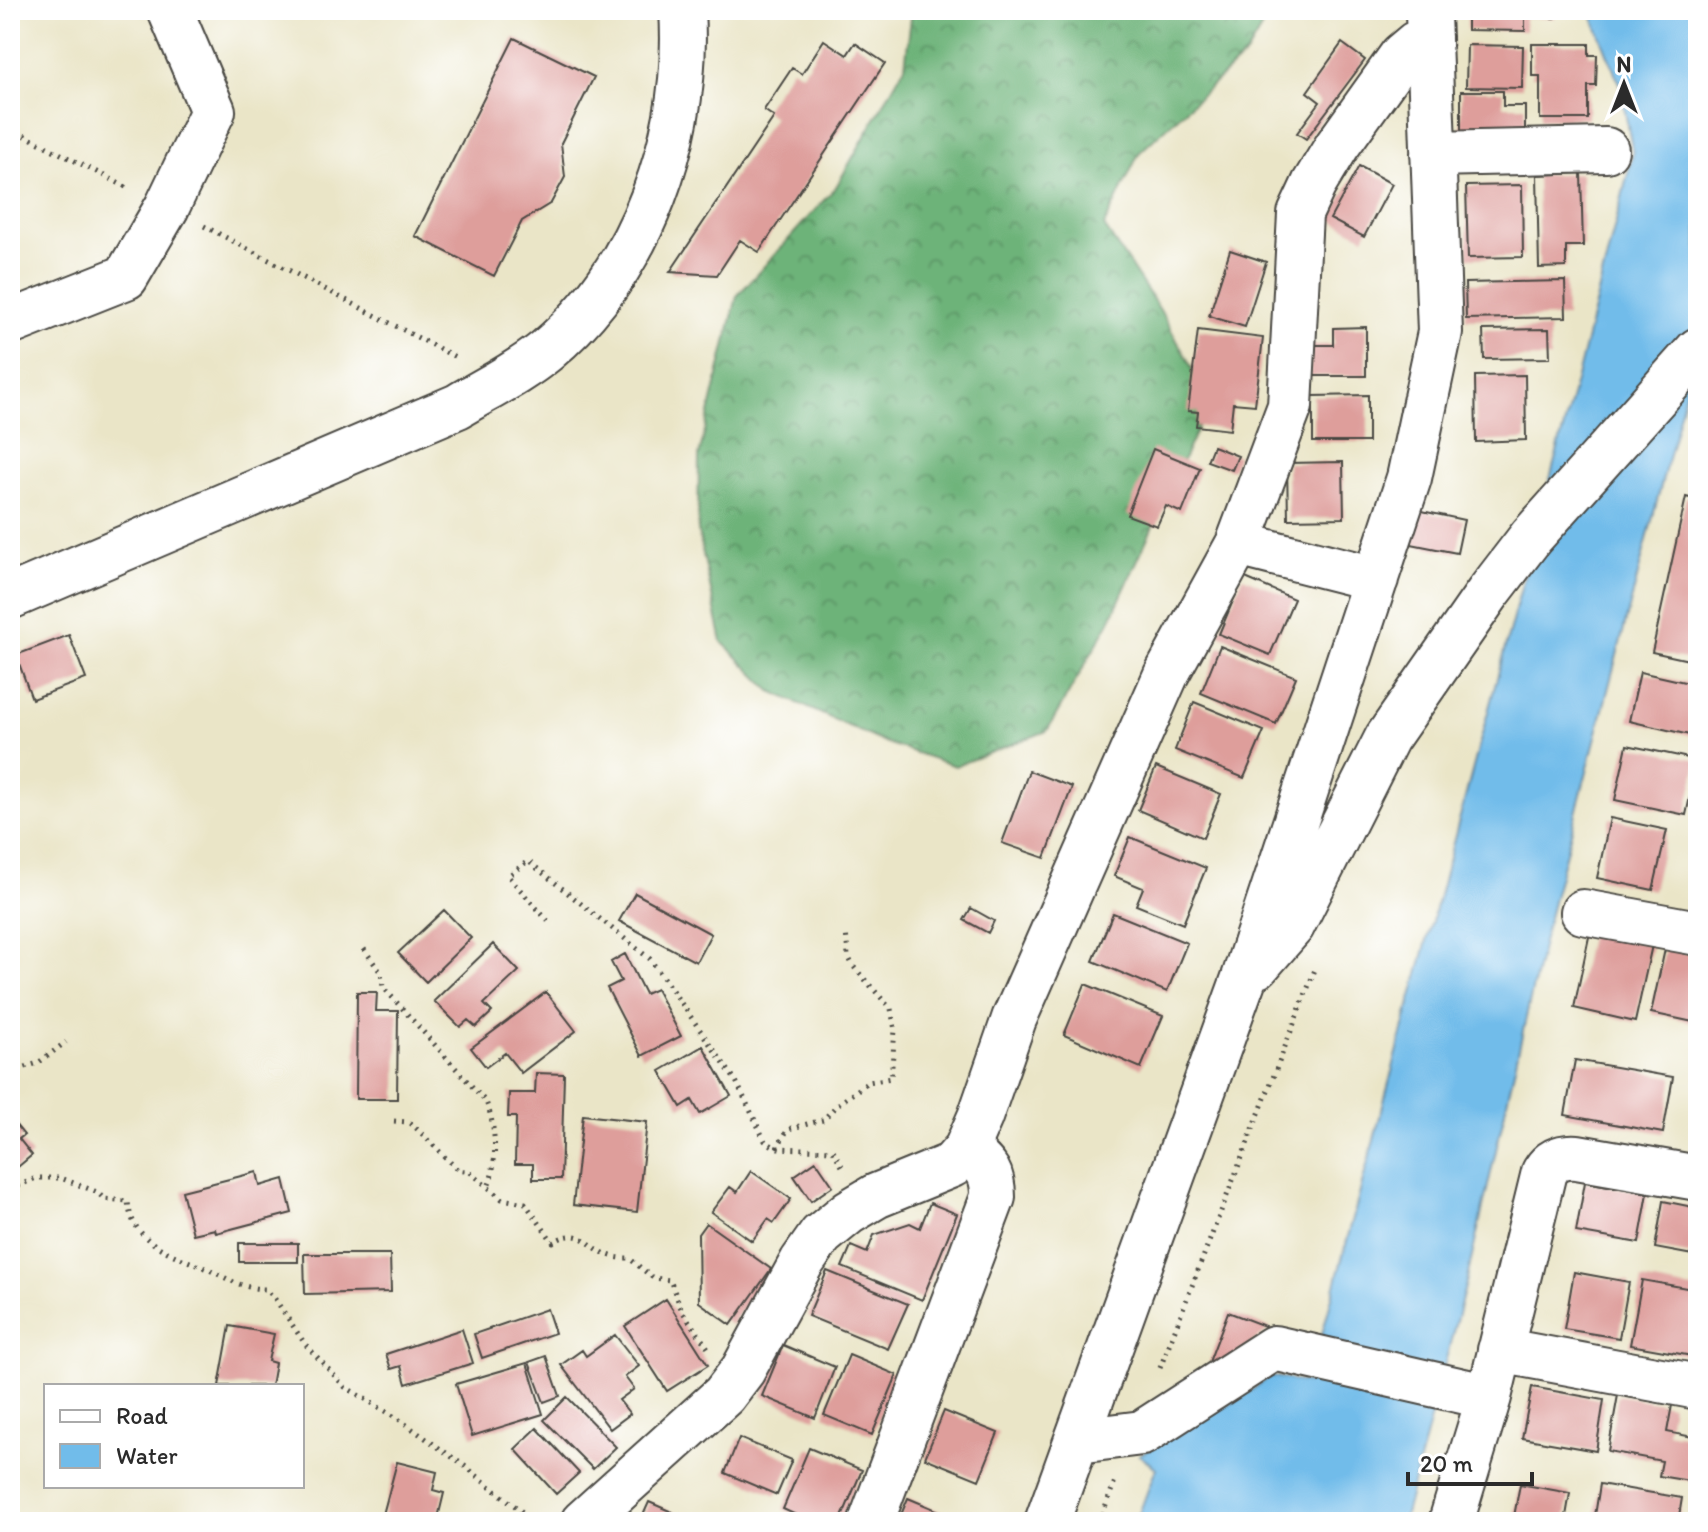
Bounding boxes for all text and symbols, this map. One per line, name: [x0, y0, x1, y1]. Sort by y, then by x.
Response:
north arrow: [1584, 44, 1664, 124]
text: N: [1617, 51, 1631, 78]
legend: [44, 1384, 304, 1488]
text: Road: [116, 1401, 168, 1430]
scale bar: [1408, 1436, 1532, 1486]
text: Water: [116, 1441, 178, 1470]
text: 20 m: [1420, 1449, 1473, 1478]

